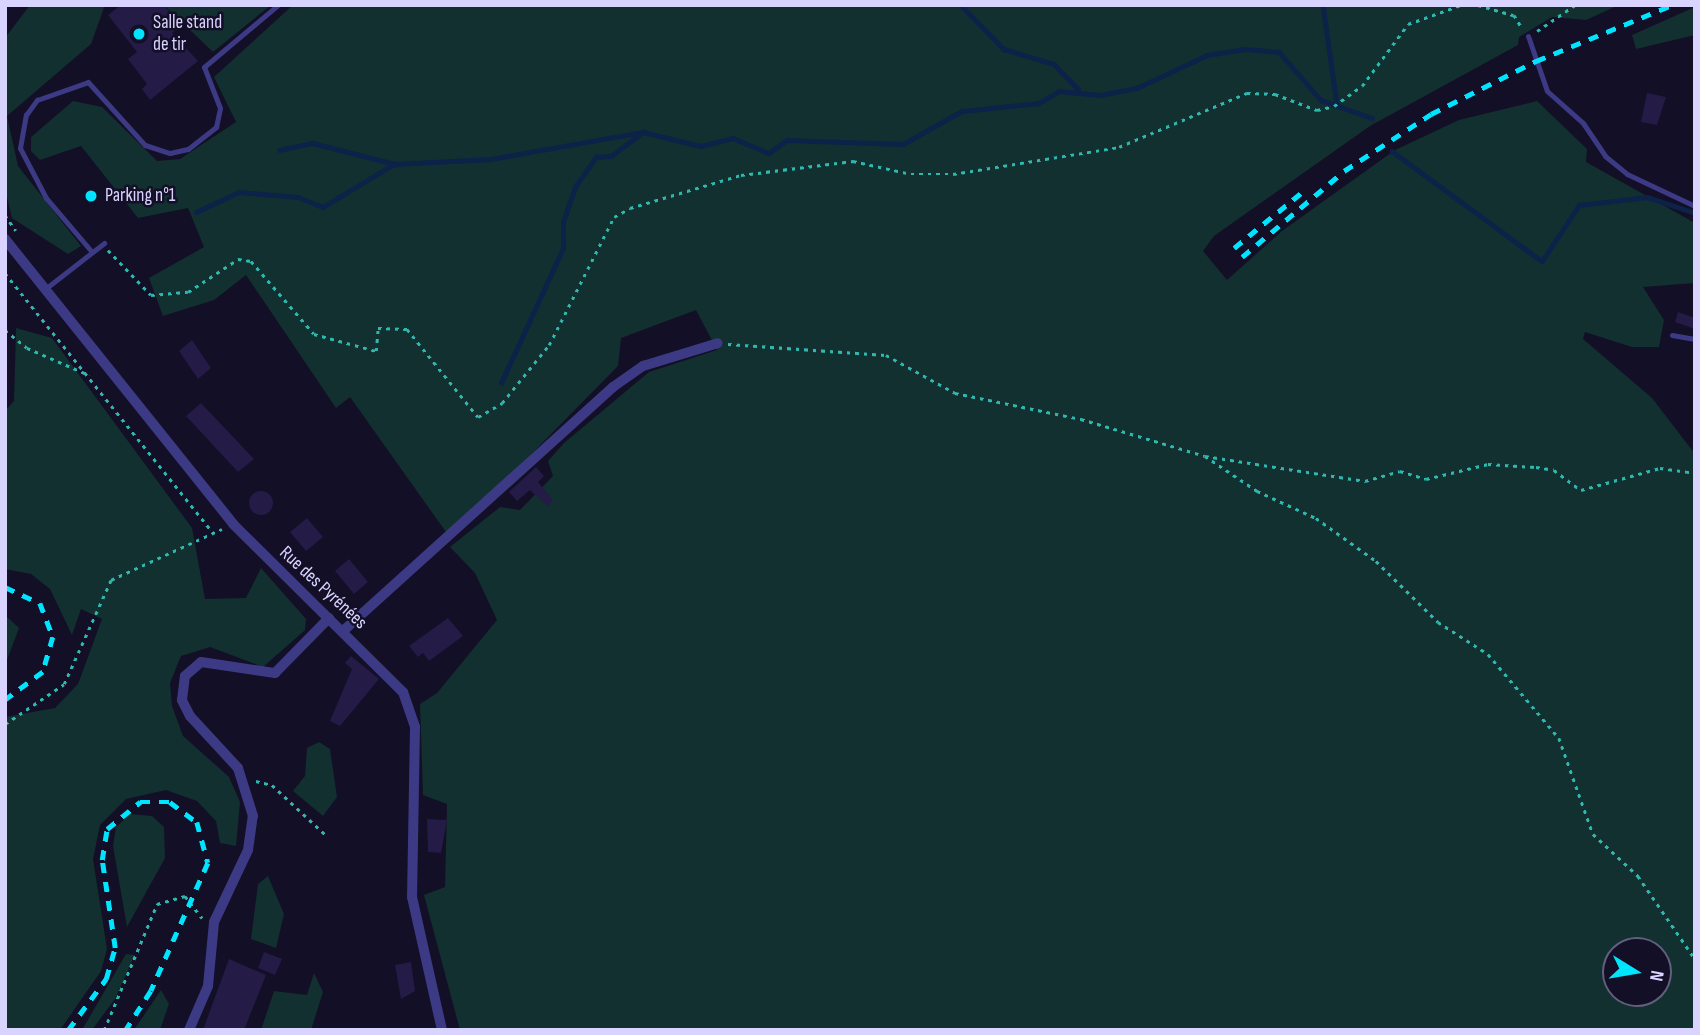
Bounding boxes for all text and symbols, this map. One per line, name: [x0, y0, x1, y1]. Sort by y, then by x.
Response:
place label: Salle stand de tir: [153, 12, 222, 56]
marker: Salle stand de tir: [131, 26, 147, 42]
place label: Parking n°1: [105, 185, 176, 207]
marker: Parking n°1: [83, 188, 99, 204]
street label: Rue des Pyrénées: [274, 542, 372, 634]
north arrow: [1602, 937, 1672, 1007]
text: N: [1644, 969, 1668, 983]

